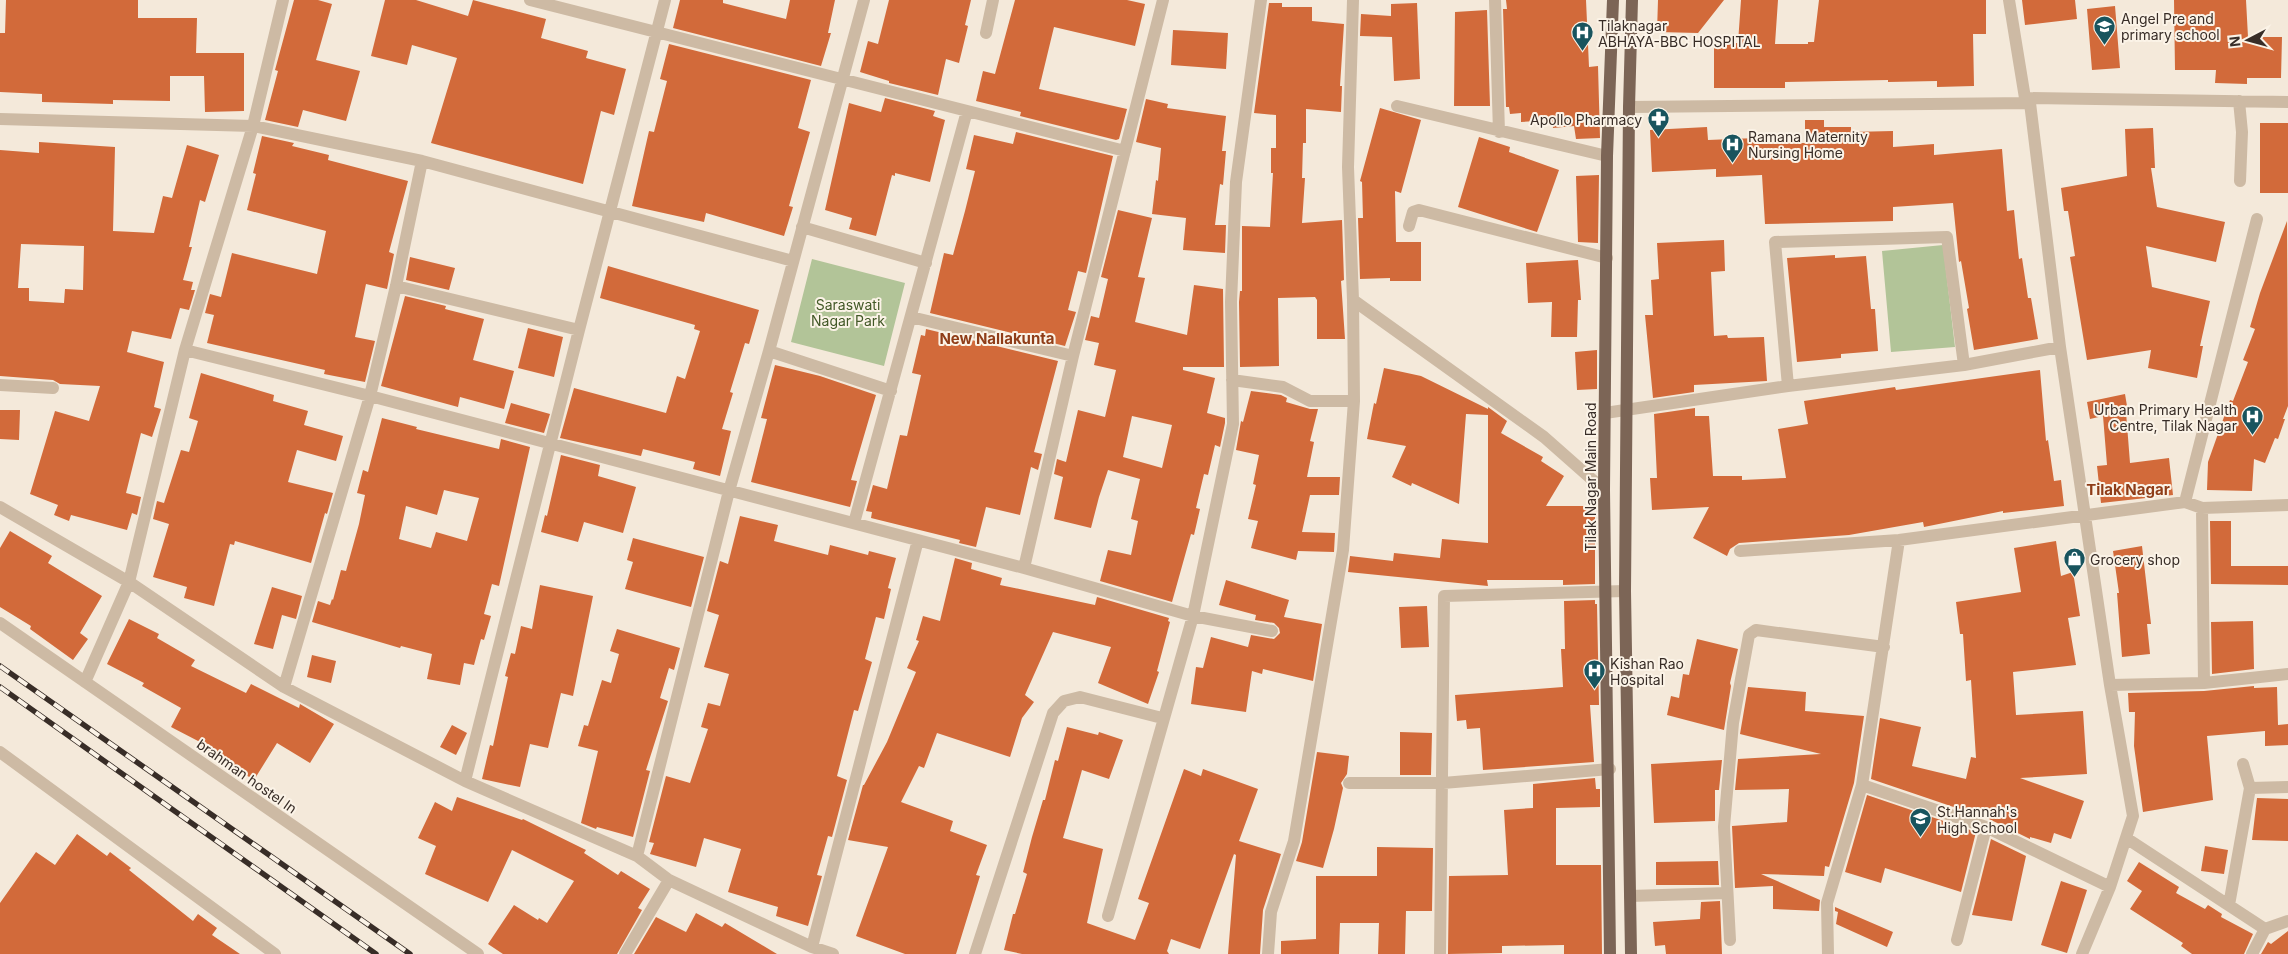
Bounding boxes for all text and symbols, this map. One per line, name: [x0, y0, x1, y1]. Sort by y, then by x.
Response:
place label: Angel Pre and primary school: [2121, 10, 2220, 43]
school or university icon: Angel Pre and primary school: [2093, 14, 2117, 45]
north arrow: [2223, 15, 2273, 65]
place label: Tilaknagar ABHAYA-BBC HOSPITAL: [1598, 17, 1761, 50]
hospital icon: Tilaknagar ABHAYA-BBC HOSPITAL: [1570, 21, 1594, 52]
text: N: [2226, 35, 2244, 48]
pharmacy icon: Apollo Pharmacy: [1646, 107, 1670, 138]
place label: Apollo Pharmacy: [1530, 111, 1642, 128]
place label: Ramana Maternity Nursing Home: [1748, 128, 1868, 161]
hospital icon: Ramana Maternity Nursing Home: [1720, 132, 1744, 163]
park label: Saraswati Nagar Park: [811, 296, 885, 329]
district label: New Nallakunta: [939, 329, 1055, 348]
place label: Urban Primary Health Centre, Tilak Nagar: [2094, 401, 2237, 434]
street label: Tilak Nagar Main Road: [1582, 402, 1599, 552]
hospital icon: Urban Primary Health Centre, Tilak Nagar: [2241, 405, 2265, 436]
district label: Tilak Nagar: [2086, 480, 2170, 499]
shop icon: Grocery shop: [2062, 547, 2086, 578]
place label: Grocery shop: [2090, 551, 2180, 568]
place label: Kishan Rao Hospital: [1610, 655, 1684, 688]
hospital icon: Kishan Rao Hospital: [1582, 659, 1606, 690]
street label: brahman hostel ln: [194, 735, 300, 817]
place label: St.Hannah's High School: [1937, 803, 2017, 836]
school or university icon: St.Hannah's High School: [1909, 807, 1933, 838]

